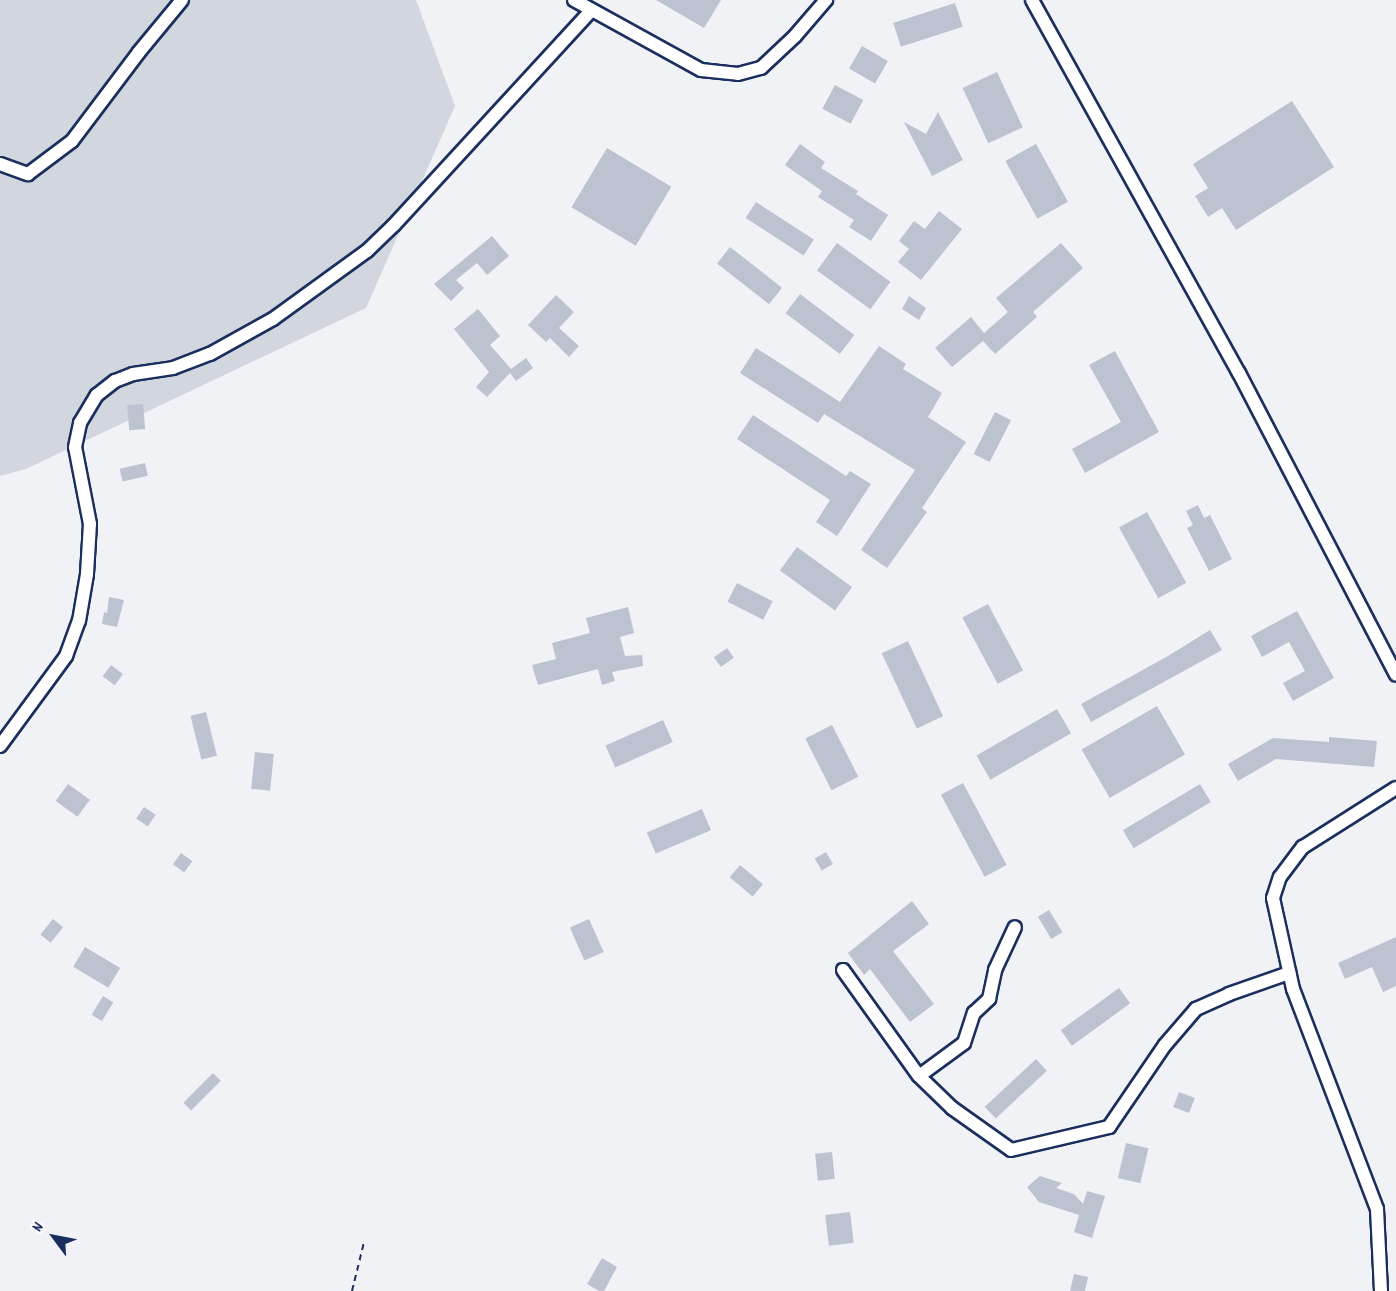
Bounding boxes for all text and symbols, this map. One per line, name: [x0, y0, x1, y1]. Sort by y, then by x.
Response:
north arrow: [24, 1207, 84, 1267]
text: N: [26, 1218, 50, 1237]

